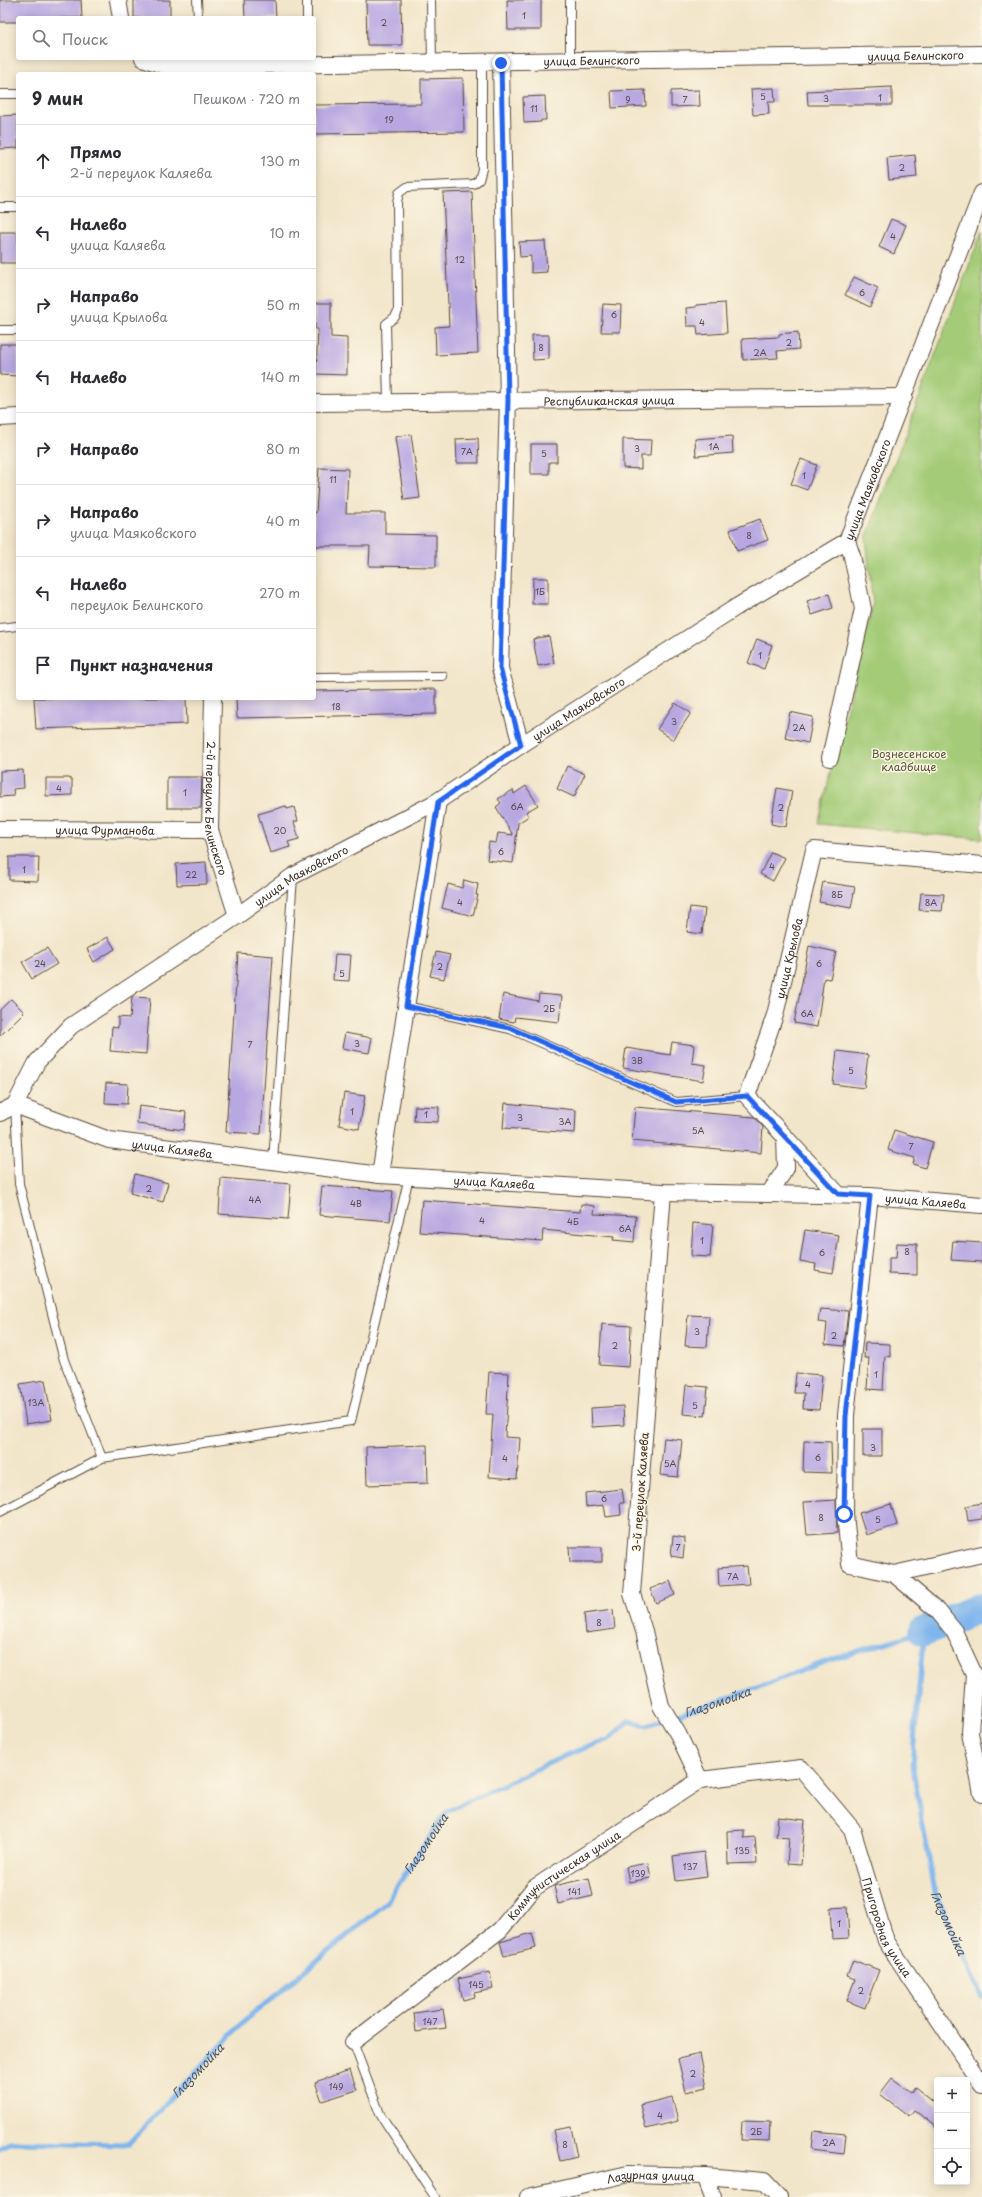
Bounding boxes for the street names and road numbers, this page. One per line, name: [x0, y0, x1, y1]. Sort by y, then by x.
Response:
street label: улица Белинского: [867, 46, 964, 64]
street label: улица Белинского: [543, 51, 640, 69]
street label: Республиканская улица: [543, 391, 675, 409]
street label: улица Маяковского: [840, 436, 894, 543]
street label: улица Маяковского: [528, 672, 628, 745]
street label: 2-й переулок Белинского: [201, 741, 232, 877]
street label: улица Фурманова: [55, 821, 155, 838]
street label: улица Маяковского: [250, 840, 351, 910]
street label: улица Крылова: [771, 916, 806, 1000]
street label: улица Каляева: [131, 1135, 214, 1162]
street label: улица Каляева: [453, 1171, 535, 1193]
street label: улица Каляева: [885, 1189, 967, 1212]
street label: 3-й переулок Каляева: [627, 1432, 653, 1552]
street label: Коммунистическая улица: [503, 1826, 624, 1924]
street label: Пригородная улица: [859, 1875, 916, 1980]
street label: Лазурная улица: [605, 2165, 695, 2187]

